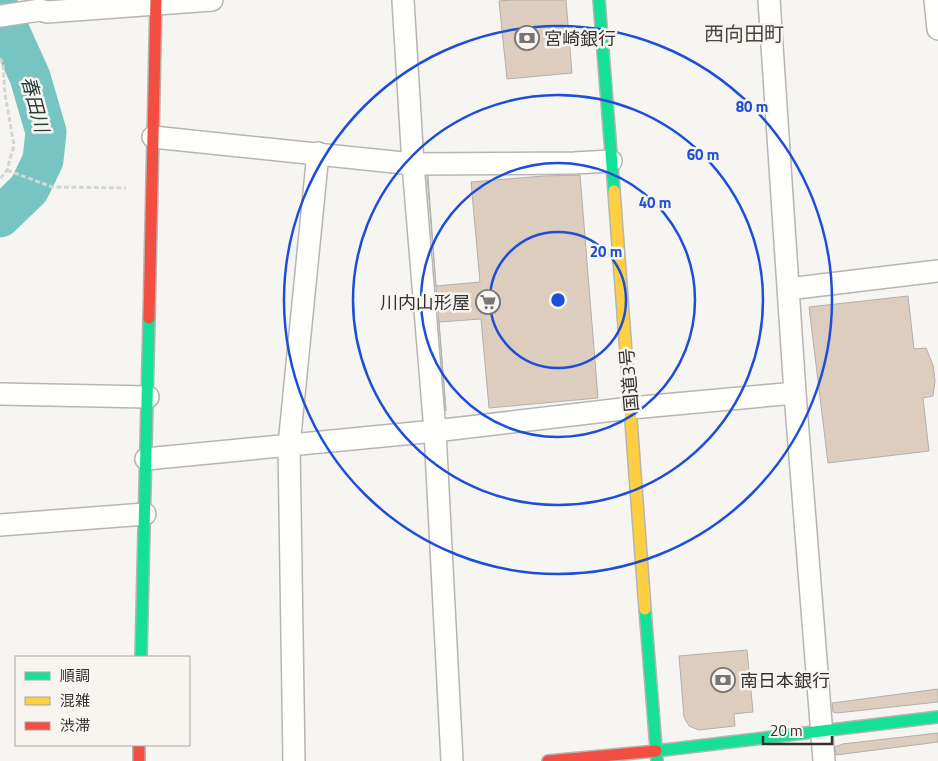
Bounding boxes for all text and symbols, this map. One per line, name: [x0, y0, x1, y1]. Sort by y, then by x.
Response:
district label: 西向田町: [704, 18, 784, 49]
bank icon: 宮崎銀行: [514, 25, 540, 51]
place label: 宮崎銀行: [544, 25, 616, 52]
water label: 春田川: [15, 73, 58, 137]
text: 80 m: [736, 95, 768, 118]
text: 60 m: [687, 143, 719, 166]
text: 40 m: [639, 191, 671, 214]
text: 20 m: [590, 240, 622, 263]
place label: 川内山形屋: [380, 289, 470, 316]
supermarket icon: 川内山形屋: [475, 289, 501, 315]
centre of rings: [549, 291, 567, 309]
street label: 国道3号: [613, 347, 645, 413]
legend: [15, 656, 190, 746]
text: 順調: [60, 664, 90, 687]
bank icon: 南日本銀行: [710, 667, 736, 693]
place label: 南日本銀行: [740, 667, 830, 694]
text: 混雑: [60, 689, 90, 712]
text: 渋滞: [60, 714, 90, 737]
scale bar: [763, 714, 832, 746]
text: 20 m: [770, 719, 803, 742]

